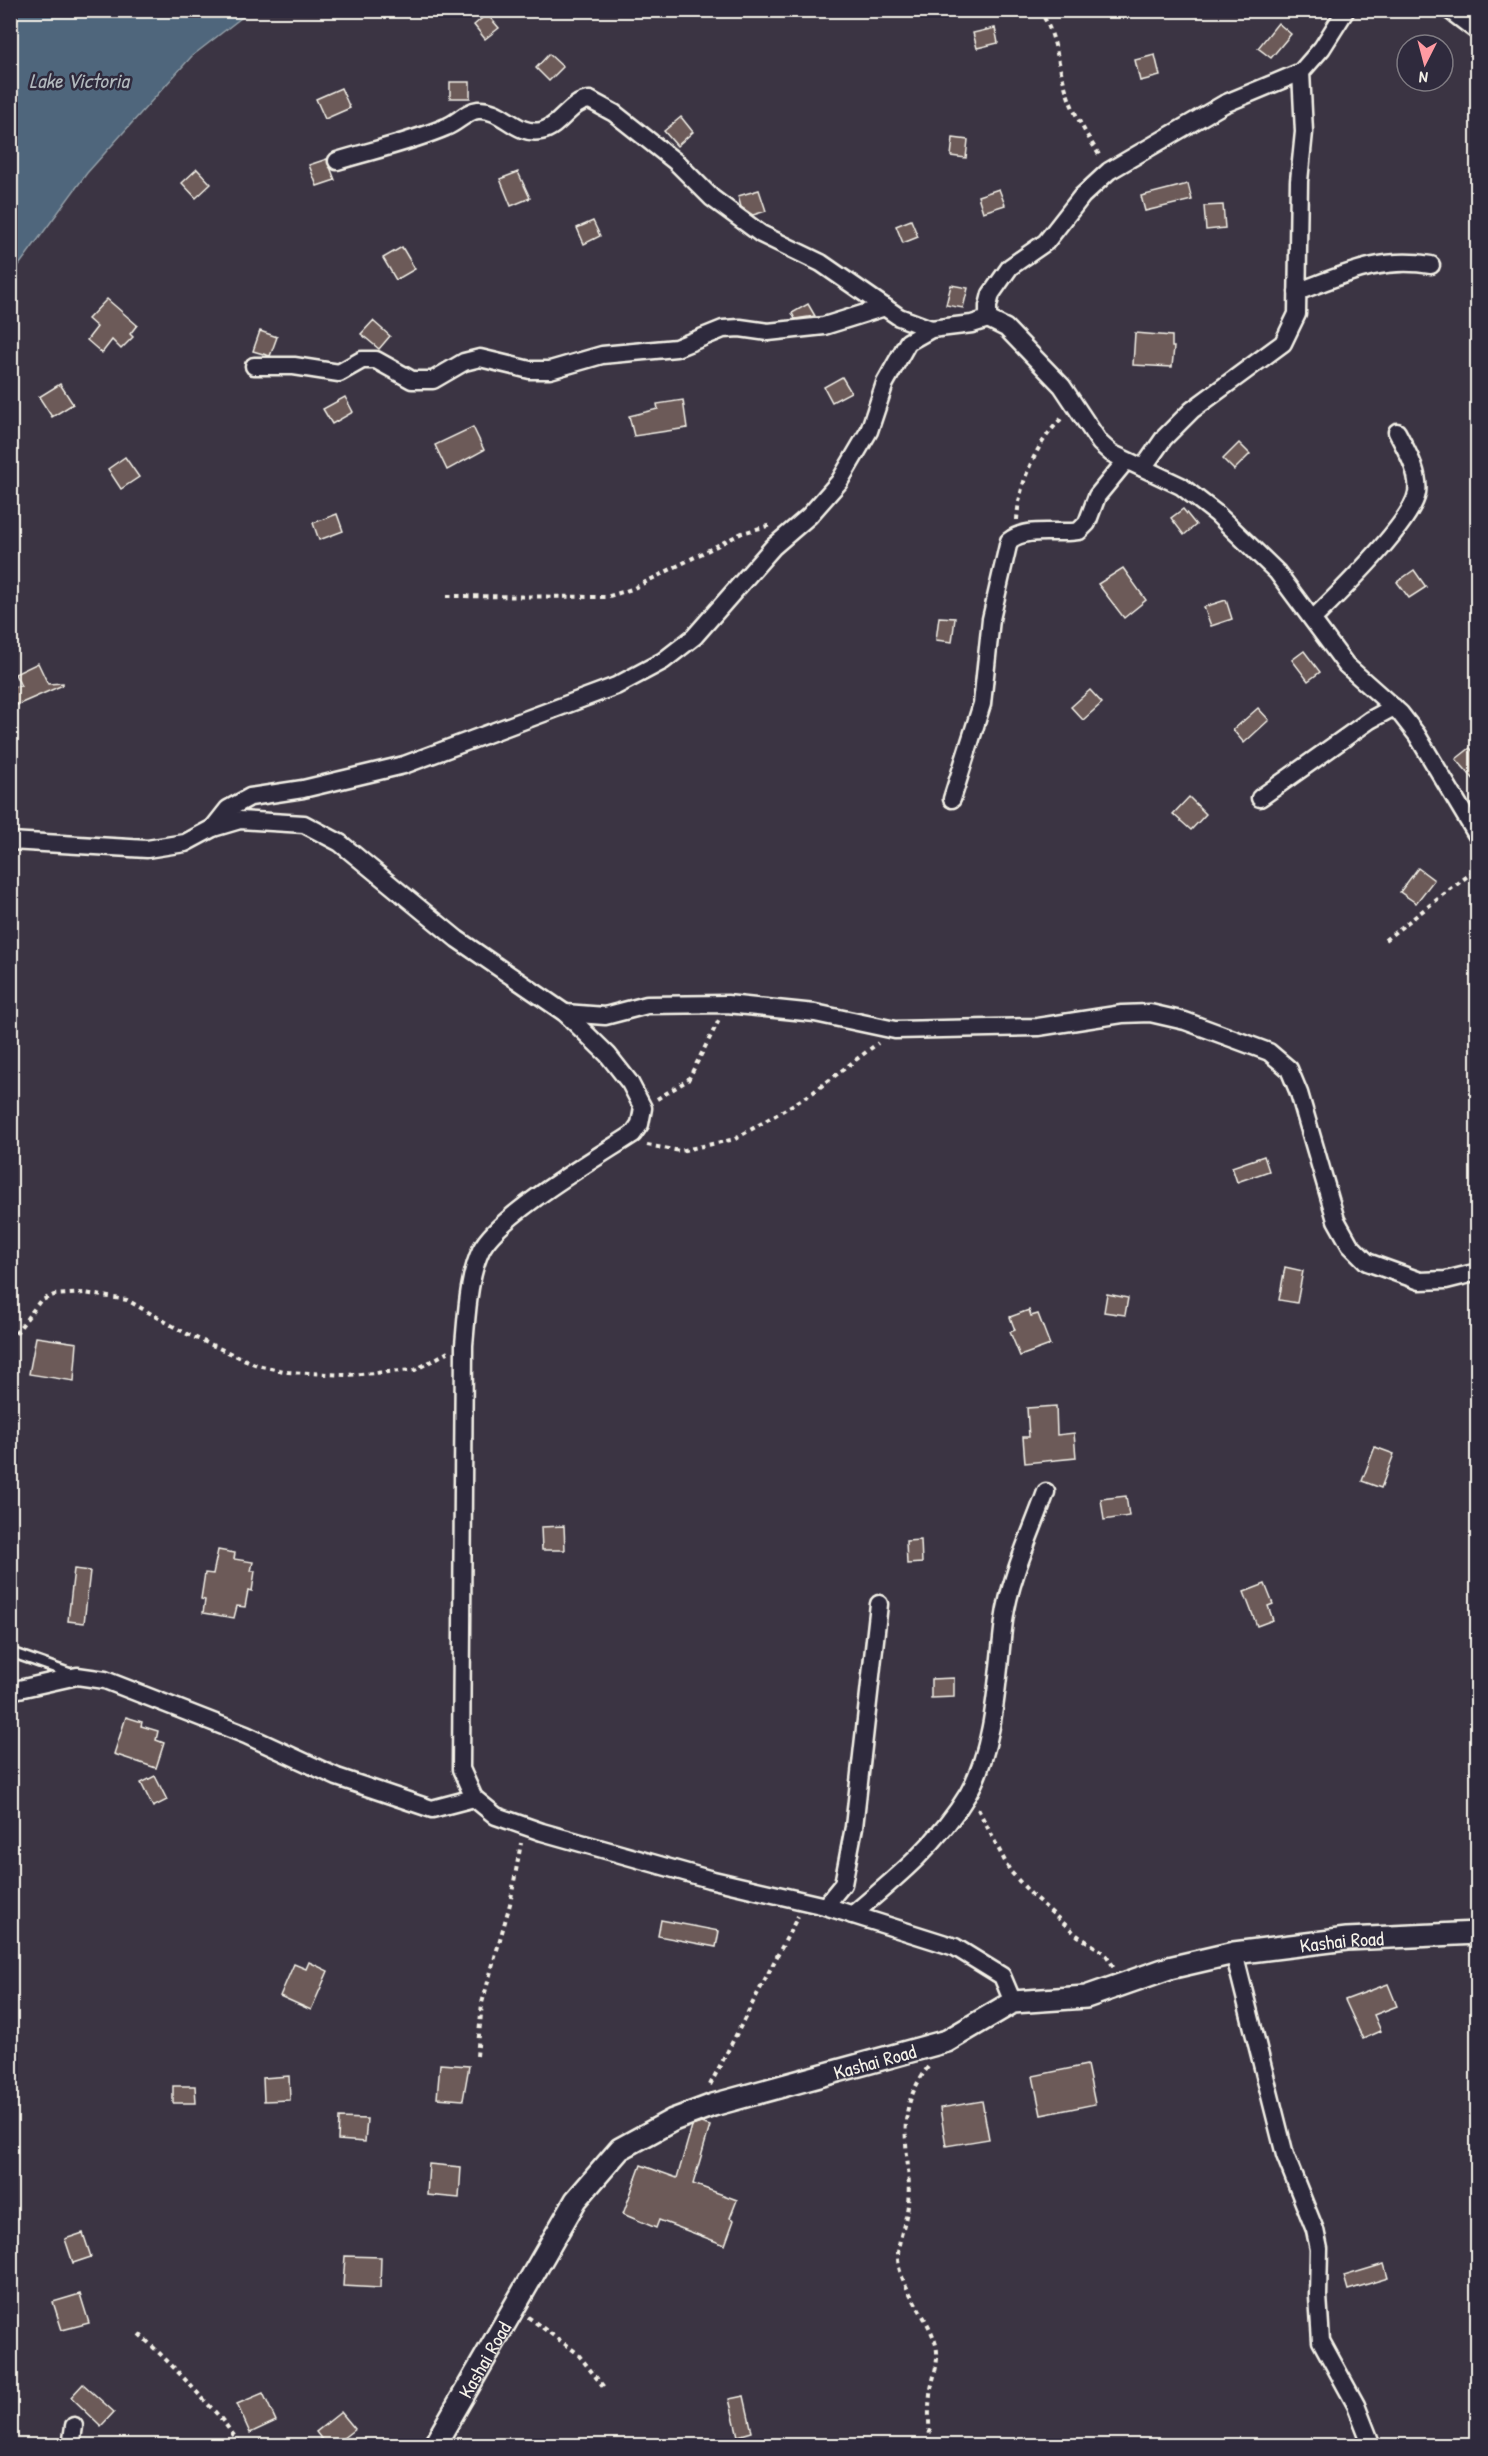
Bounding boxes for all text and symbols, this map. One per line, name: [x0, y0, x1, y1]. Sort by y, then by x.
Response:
north arrow: [1395, 33, 1455, 93]
water label: Lake Victoria: [29, 66, 131, 95]
text: N: [1418, 66, 1429, 89]
street label: Kashai Road: [1298, 1924, 1384, 1958]
street label: Kashai Road: [830, 2037, 919, 2085]
street label: Kashai Road: [451, 2316, 517, 2403]

